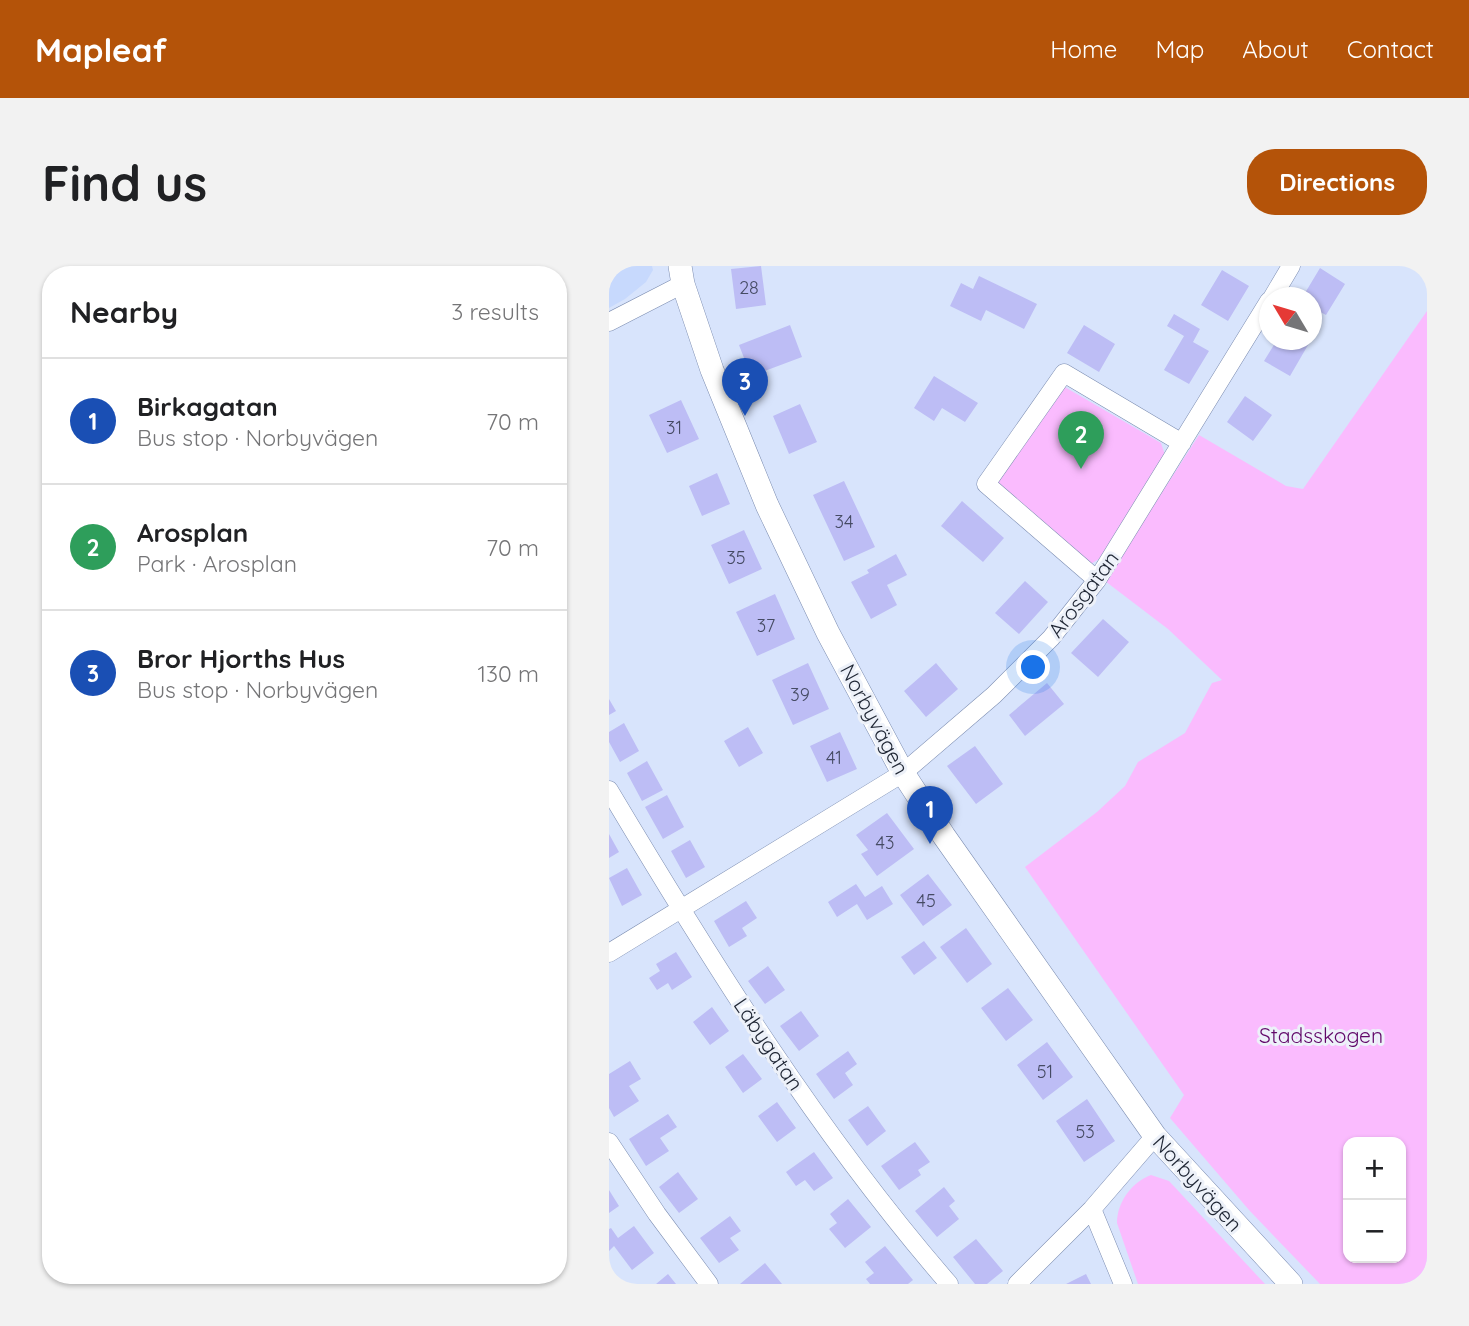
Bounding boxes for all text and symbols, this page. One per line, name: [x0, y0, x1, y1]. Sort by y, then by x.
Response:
text: Mapleaf: [35, 29, 167, 70]
text: Home: [1050, 34, 1117, 64]
text: Map: [1155, 34, 1204, 64]
text: About: [1242, 34, 1309, 64]
text: Contact: [1347, 34, 1434, 64]
button: Directions: [1247, 149, 1427, 215]
text: Find us: [42, 152, 207, 213]
house number: 28: [739, 276, 759, 299]
north arrow: [1259, 287, 1322, 350]
text: Nearby: [70, 293, 178, 331]
text: 3 results: [451, 297, 539, 326]
pin: 3: [722, 358, 768, 416]
text: Birkagatan: [137, 390, 278, 423]
text: 1: [89, 407, 97, 436]
text: 70 m: [486, 407, 539, 436]
pin: 2: [1058, 411, 1104, 469]
house number: 31: [666, 416, 682, 439]
text: Bus stop · Norbyvägen: [137, 423, 378, 452]
house number: 34: [835, 510, 853, 533]
text: Arosplan: [137, 516, 248, 549]
text: 2: [86, 533, 100, 562]
text: 70 m: [486, 533, 539, 562]
house number: 35: [726, 546, 746, 569]
street label: Arosgatan: [1042, 546, 1124, 642]
text: Park · Arosplan: [137, 549, 297, 578]
house number: 37: [757, 614, 775, 637]
text: Bror Hjorths Hus: [137, 642, 345, 675]
your location: [1016, 650, 1050, 684]
text: 3: [87, 659, 99, 688]
text: 130 m: [477, 659, 539, 688]
street label: Norbyvägen: [835, 659, 915, 779]
text: Bus stop · Norbyvägen: [137, 675, 378, 704]
house number: 39: [790, 683, 810, 706]
house number: 41: [826, 746, 842, 769]
pin: 1: [907, 786, 953, 844]
house number: 43: [876, 831, 894, 854]
house number: 45: [916, 889, 936, 912]
street label: Läbygatan: [729, 993, 809, 1095]
park label: Stadsskogen: [1259, 1022, 1383, 1048]
house number: 51: [1037, 1060, 1053, 1083]
house number: 53: [1075, 1120, 1095, 1143]
street label: Norbyvägen: [1148, 1129, 1248, 1237]
map controls: [1343, 1137, 1406, 1263]
button: +: [1343, 1137, 1406, 1200]
button: −: [1343, 1200, 1406, 1263]

